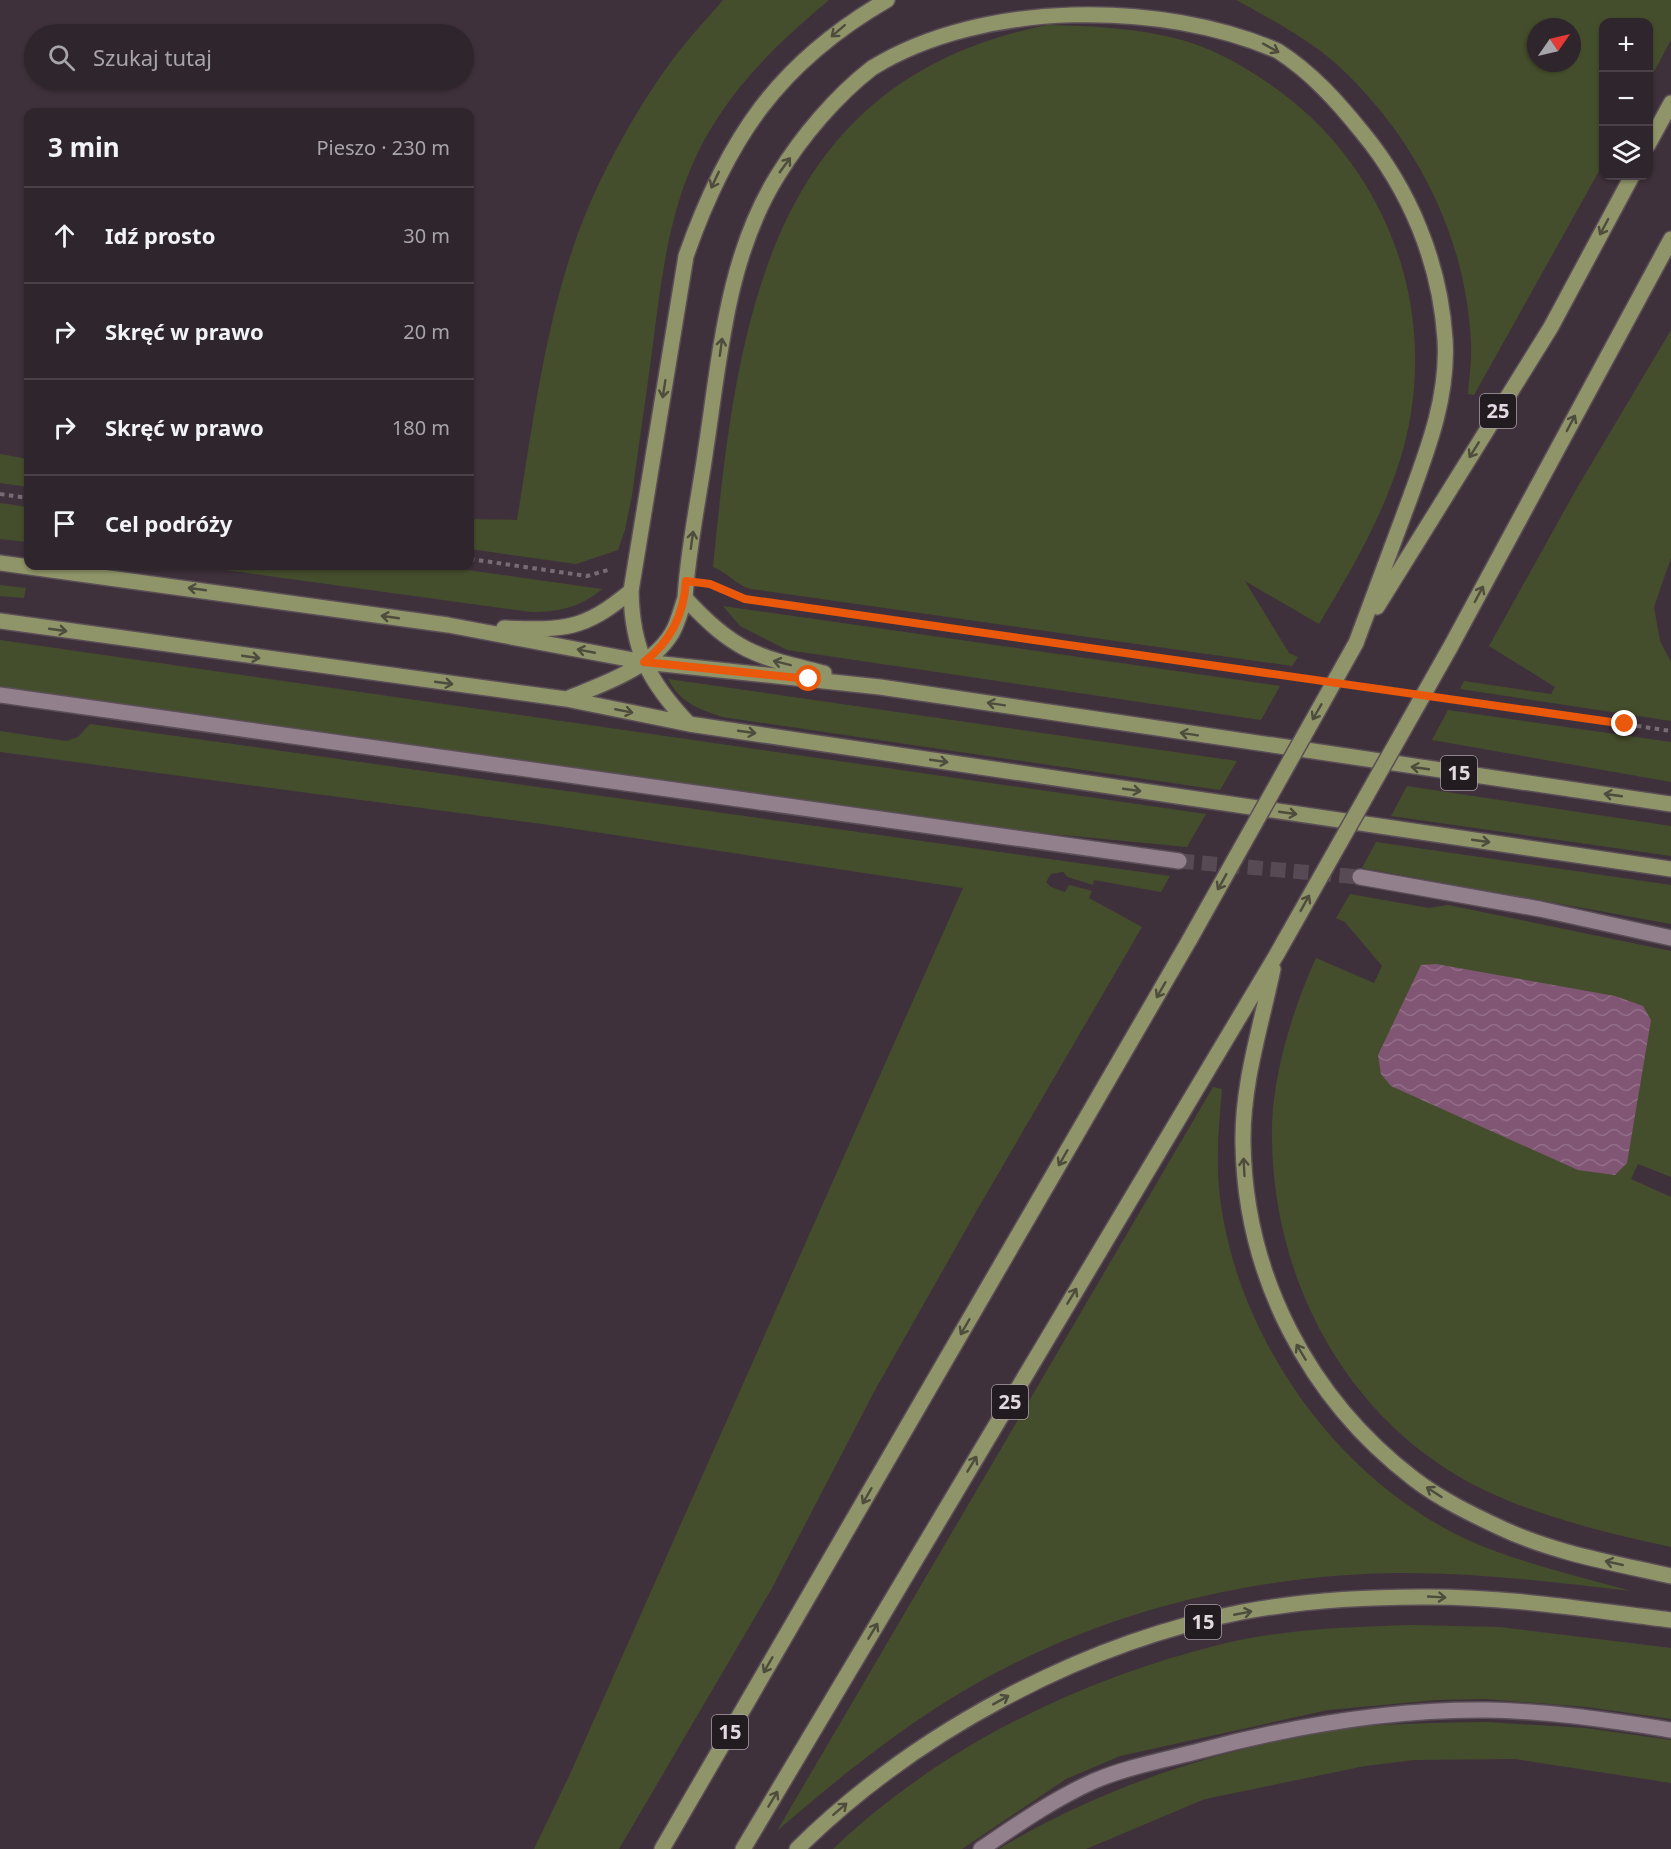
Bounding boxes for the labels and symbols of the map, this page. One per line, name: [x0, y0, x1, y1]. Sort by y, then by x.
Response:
north arrow: [1527, 18, 1581, 72]
one-way arrow: [831, 24, 846, 38]
one-way arrow: [1262, 42, 1279, 54]
one-way arrow: [779, 157, 791, 173]
one-way arrow: [709, 171, 720, 189]
one-way arrow: [1598, 218, 1610, 235]
one-way arrow: [716, 338, 727, 358]
one-way arrow: [658, 378, 669, 398]
road number: 25: [1480, 394, 1516, 428]
one-way arrow: [1565, 415, 1577, 432]
one-way arrow: [1468, 441, 1480, 458]
one-way arrow: [687, 531, 698, 550]
one-way arrow: [188, 583, 207, 594]
one-way arrow: [1474, 586, 1485, 604]
one-way arrow: [381, 611, 400, 622]
one-way arrow: [48, 624, 67, 635]
one-way arrow: [577, 645, 597, 656]
one-way arrow: [241, 652, 260, 663]
one-way arrow: [773, 656, 792, 668]
route start: [795, 665, 821, 691]
one-way arrow: [434, 678, 454, 689]
one-way arrow: [986, 699, 1006, 710]
one-way arrow: [1311, 703, 1323, 720]
one-way arrow: [613, 706, 633, 717]
route end: [1611, 710, 1637, 736]
one-way arrow: [736, 727, 756, 738]
one-way arrow: [1179, 728, 1199, 739]
one-way arrow: [929, 756, 949, 767]
road number: 15: [1441, 756, 1477, 790]
one-way arrow: [1411, 762, 1430, 773]
one-way arrow: [1122, 784, 1142, 795]
one-way arrow: [1604, 790, 1623, 801]
one-way arrow: [1278, 807, 1297, 818]
one-way arrow: [1471, 836, 1490, 847]
one-way arrow: [1216, 873, 1228, 890]
one-way arrow: [1299, 895, 1311, 912]
one-way arrow: [1155, 981, 1167, 998]
one-way arrow: [1057, 1149, 1069, 1166]
one-way arrow: [1239, 1158, 1250, 1178]
one-way arrow: [1067, 1288, 1079, 1305]
one-way arrow: [959, 1318, 971, 1335]
one-way arrow: [1294, 1344, 1306, 1361]
road number: 25: [992, 1385, 1028, 1419]
one-way arrow: [967, 1456, 979, 1473]
one-way arrow: [1426, 1485, 1443, 1497]
one-way arrow: [861, 1486, 872, 1504]
one-way arrow: [1605, 1557, 1624, 1569]
one-way arrow: [1427, 1592, 1447, 1603]
road number: 15: [1185, 1605, 1221, 1639]
one-way arrow: [1233, 1607, 1252, 1618]
one-way arrow: [867, 1623, 879, 1640]
one-way arrow: [762, 1656, 774, 1673]
one-way arrow: [992, 1694, 1009, 1706]
road number: 15: [712, 1715, 748, 1749]
one-way arrow: [767, 1791, 779, 1808]
one-way arrow: [832, 1802, 847, 1816]

